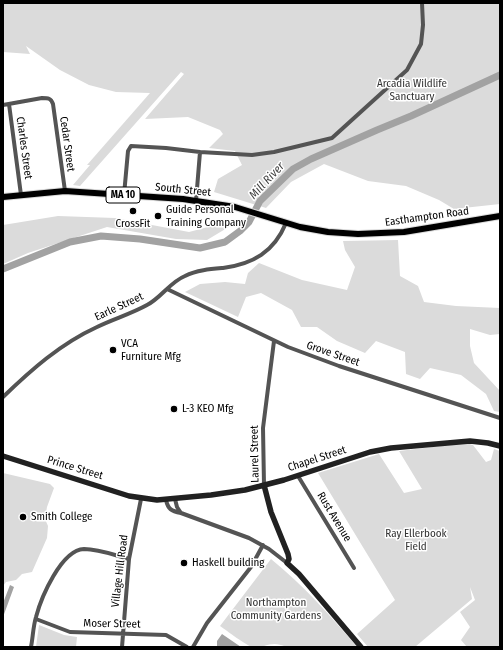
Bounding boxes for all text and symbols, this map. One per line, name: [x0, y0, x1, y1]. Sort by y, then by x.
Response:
park label: Arcadia Wildlife Sanctuary: [377, 77, 447, 103]
street label: Charles Street: [13, 116, 35, 180]
street label: Cedar Street: [57, 116, 77, 172]
water label: Mill River: [246, 160, 288, 202]
street label: South Street: [154, 181, 212, 199]
road number: MA 10: [106, 187, 140, 203]
place label: Guide Personal Training Company: [166, 203, 246, 229]
street label: Easthampton Road: [384, 205, 470, 229]
marker: CrossFit: [128, 206, 138, 216]
marker: Guide Personal Training Company: [153, 211, 163, 221]
place label: CrossFit: [116, 217, 150, 231]
street label: Earle Street: [93, 290, 145, 324]
place label: VCA Furniture Mfg: [121, 337, 181, 363]
street label: Grove Street: [305, 339, 361, 369]
marker: VCA Furniture Mfg: [108, 345, 118, 355]
place label: L-3 KEO Mfg: [182, 402, 233, 416]
marker: L-3 KEO Mfg: [169, 404, 179, 414]
street label: Laurel Street: [248, 425, 262, 483]
street label: Chapel Street: [286, 443, 348, 475]
street label: Prince Street: [46, 453, 104, 483]
street label: Rust Avenue: [314, 490, 354, 544]
place label: Smith College: [31, 510, 92, 524]
marker: Smith College: [18, 512, 28, 522]
park label: Ray Ellerbook Field: [385, 527, 447, 553]
street label: Village Hill Road: [109, 534, 131, 608]
place label: Haskell building: [192, 556, 264, 570]
marker: Haskell building: [179, 558, 189, 568]
park label: Northampton Community Gardens: [231, 596, 321, 622]
street label: Moser Street: [83, 617, 141, 631]

